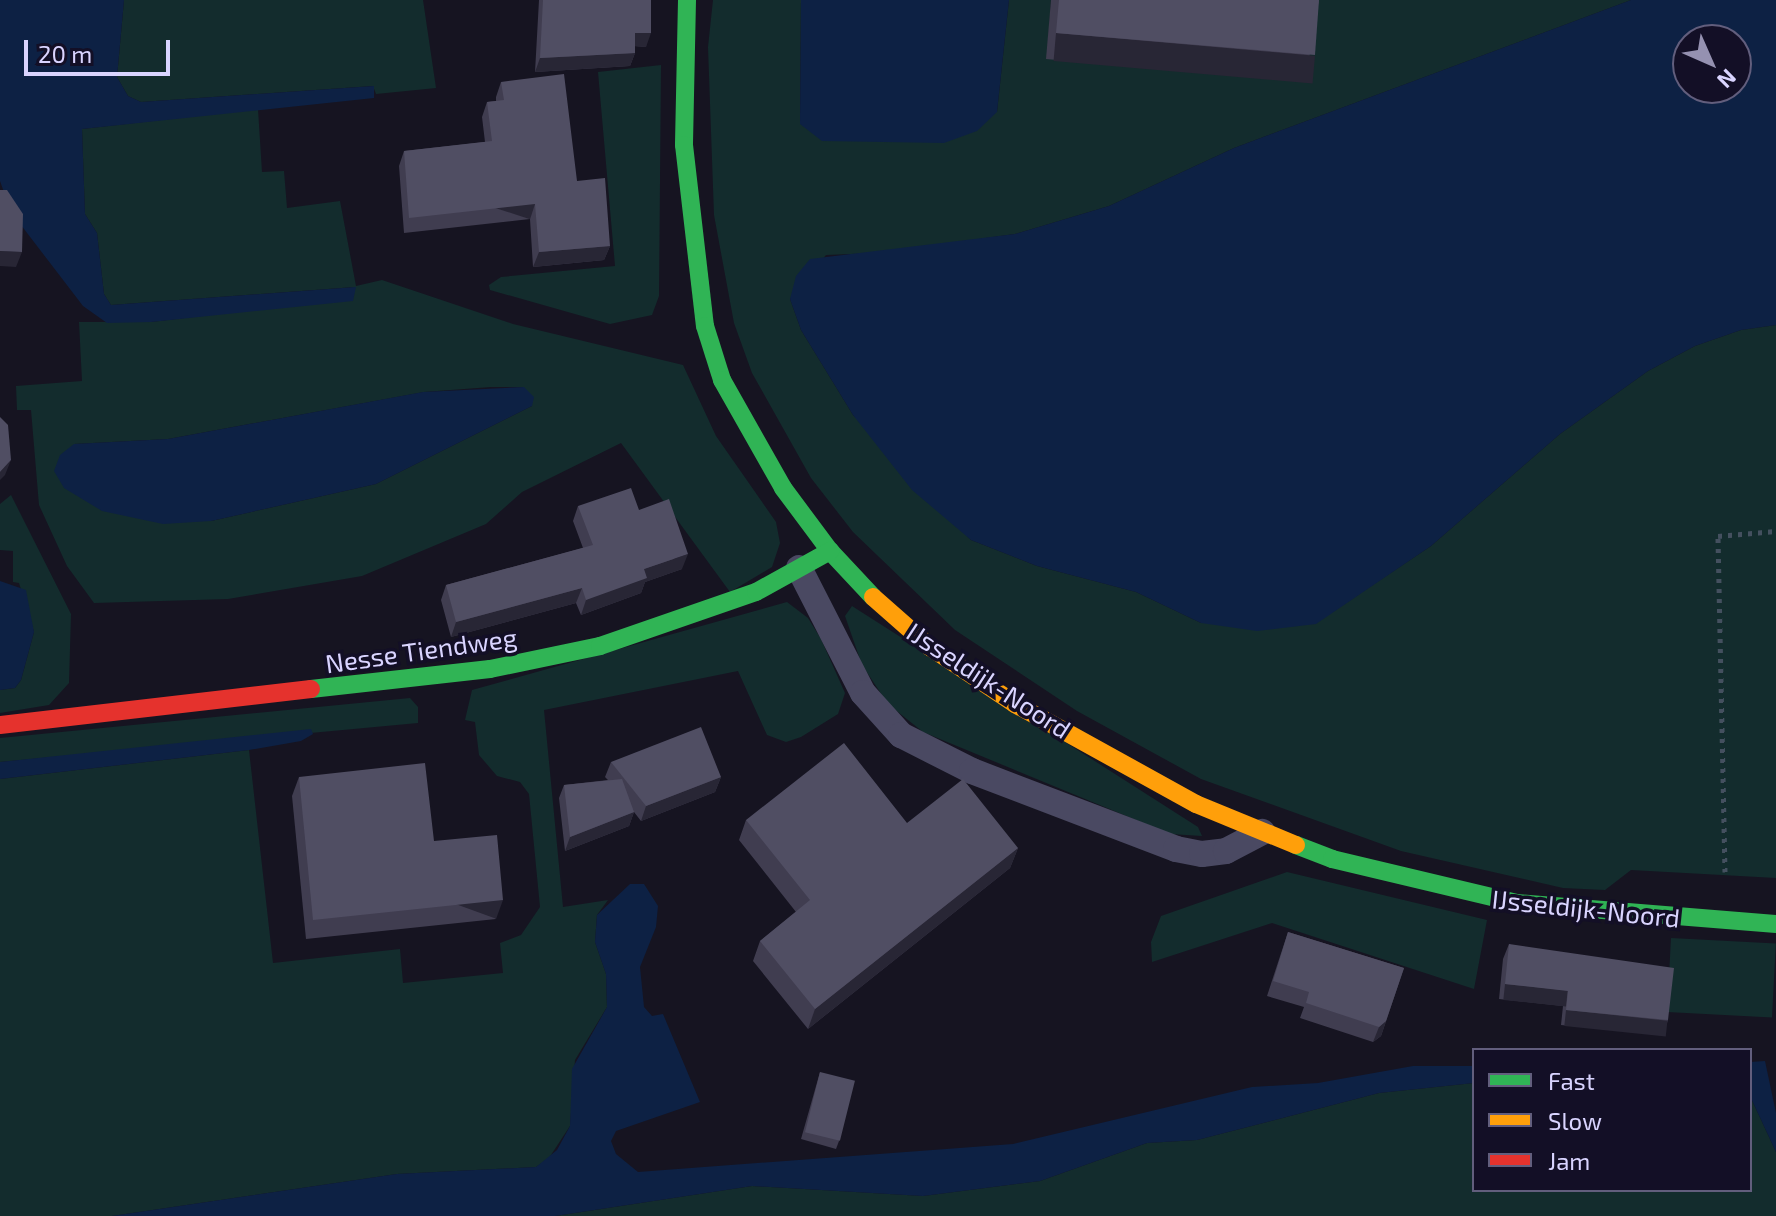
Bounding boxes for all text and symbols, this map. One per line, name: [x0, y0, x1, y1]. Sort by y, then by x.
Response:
scale bar: [28, 24, 174, 74]
north arrow: [1672, 24, 1752, 104]
text: 20 m: [38, 39, 92, 68]
text: N: [1713, 65, 1742, 94]
street label: IJsseldijk-Noord: [901, 615, 1077, 745]
street label: Nesse Tiendweg: [323, 621, 519, 679]
street label: IJsseldijk-Noord: [1490, 883, 1682, 933]
legend: [1472, 1048, 1752, 1192]
text: Fast: [1548, 1066, 1595, 1095]
text: Slow: [1548, 1106, 1602, 1135]
text: Jam: [1548, 1146, 1590, 1175]

